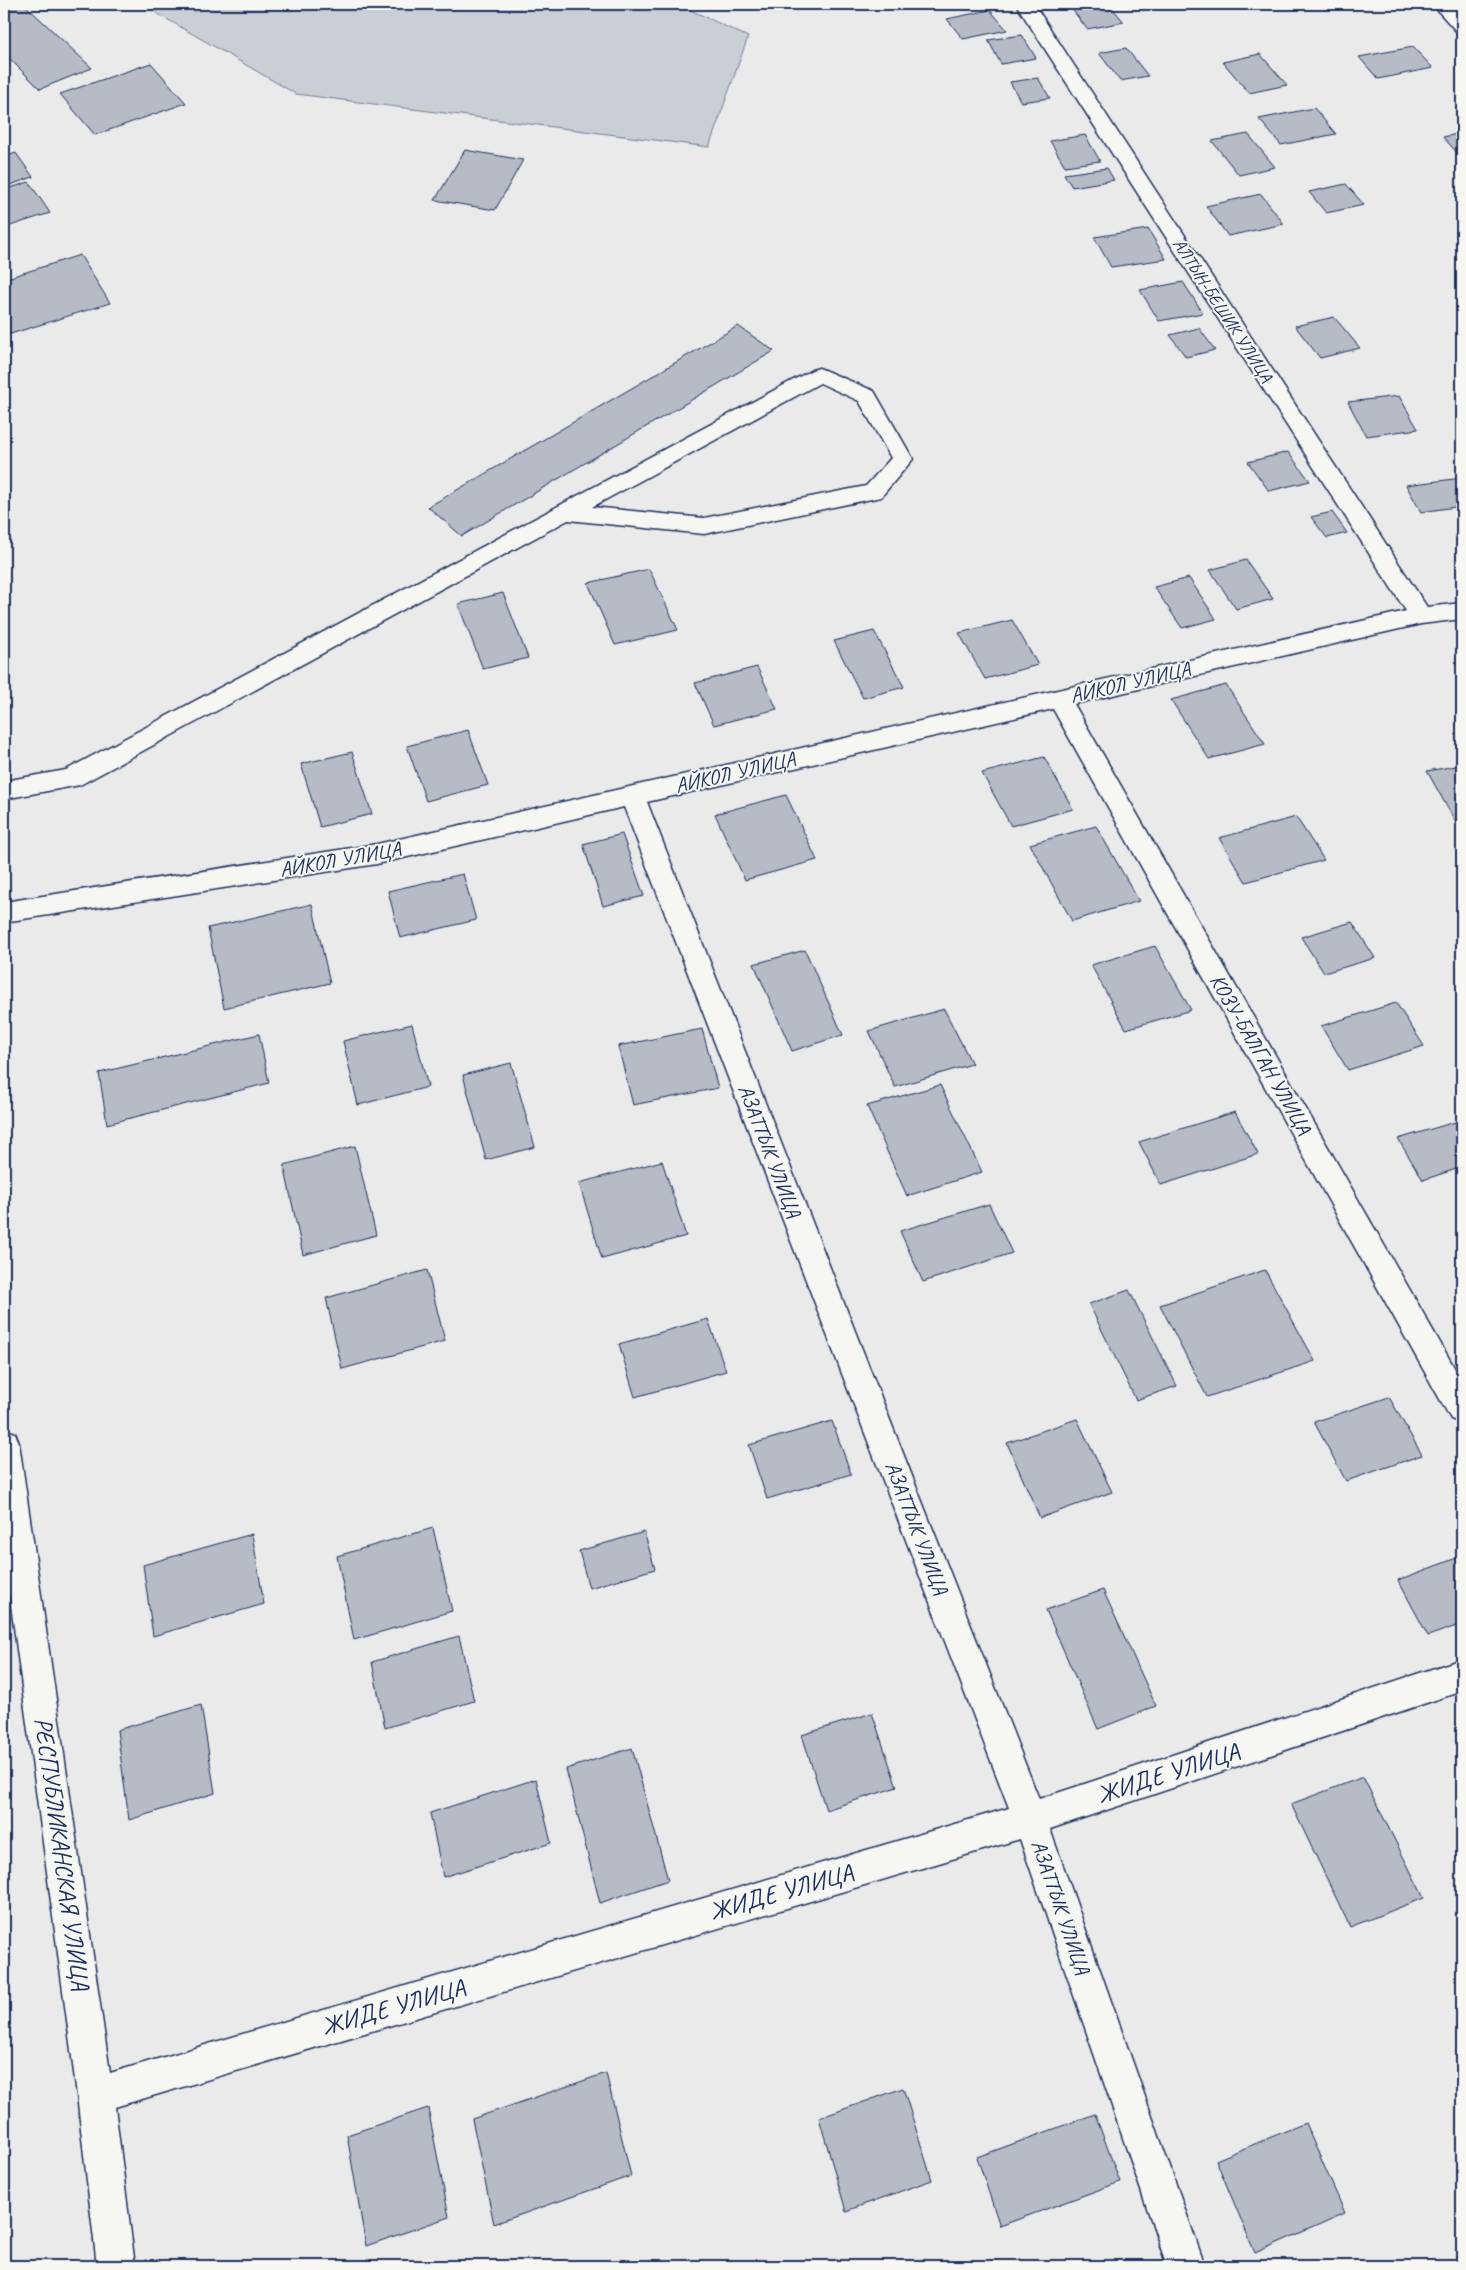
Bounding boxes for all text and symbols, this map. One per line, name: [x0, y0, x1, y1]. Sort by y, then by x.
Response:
street label: АЛТЫН-БЕШИК УЛИЦА: [1168, 234, 1278, 387]
street label: АЙКОЛ УЛИЦА: [1067, 655, 1194, 708]
street label: АЙКОЛ УЛИЦА: [672, 745, 799, 798]
street label: АЙКОЛ УЛИЦА: [277, 835, 404, 882]
street label: КОЗУ-БАЛГАН УЛИЦА: [1205, 969, 1318, 1139]
street label: АЗАТТЫК УЛИЦА: [733, 1081, 807, 1222]
street label: АЗАТТЫК УЛИЦА: [880, 1458, 954, 1599]
street label: РЕСПУБЛИКАНСКАЯ УЛИЦА: [27, 1715, 97, 1993]
street label: ЖИДЕ УЛИЦА: [1093, 1735, 1244, 1811]
street label: АЗАТТЫК УЛИЦА: [1026, 1836, 1096, 1978]
street label: ЖИДЕ УЛИЦА: [706, 1856, 857, 1928]
street label: ЖИДЕ УЛИЦА: [318, 1971, 469, 2043]

